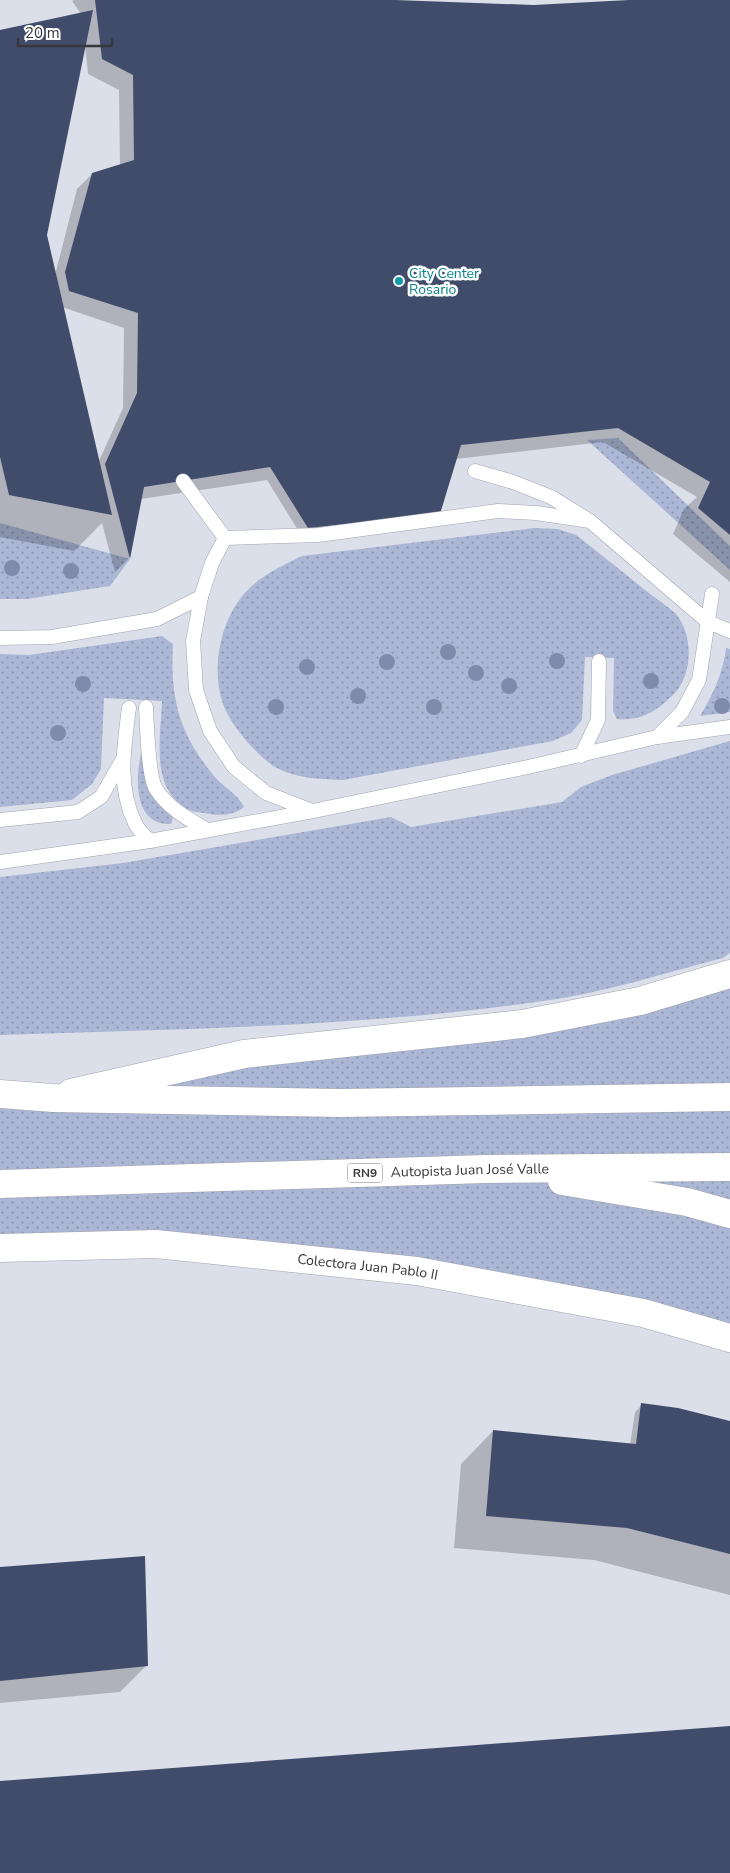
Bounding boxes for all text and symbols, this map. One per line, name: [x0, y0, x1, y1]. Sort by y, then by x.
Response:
scale bar: [18, 15, 111, 47]
text: 20 m: [25, 23, 60, 43]
place label: City Center Rosario: [409, 264, 479, 299]
marker: City Center Rosario: [393, 275, 405, 287]
street label: Autopista Juan José Valle: [390, 1159, 549, 1182]
road number: RN9: [348, 1164, 382, 1182]
street label: Colectora Juan Pablo II: [296, 1250, 440, 1285]

